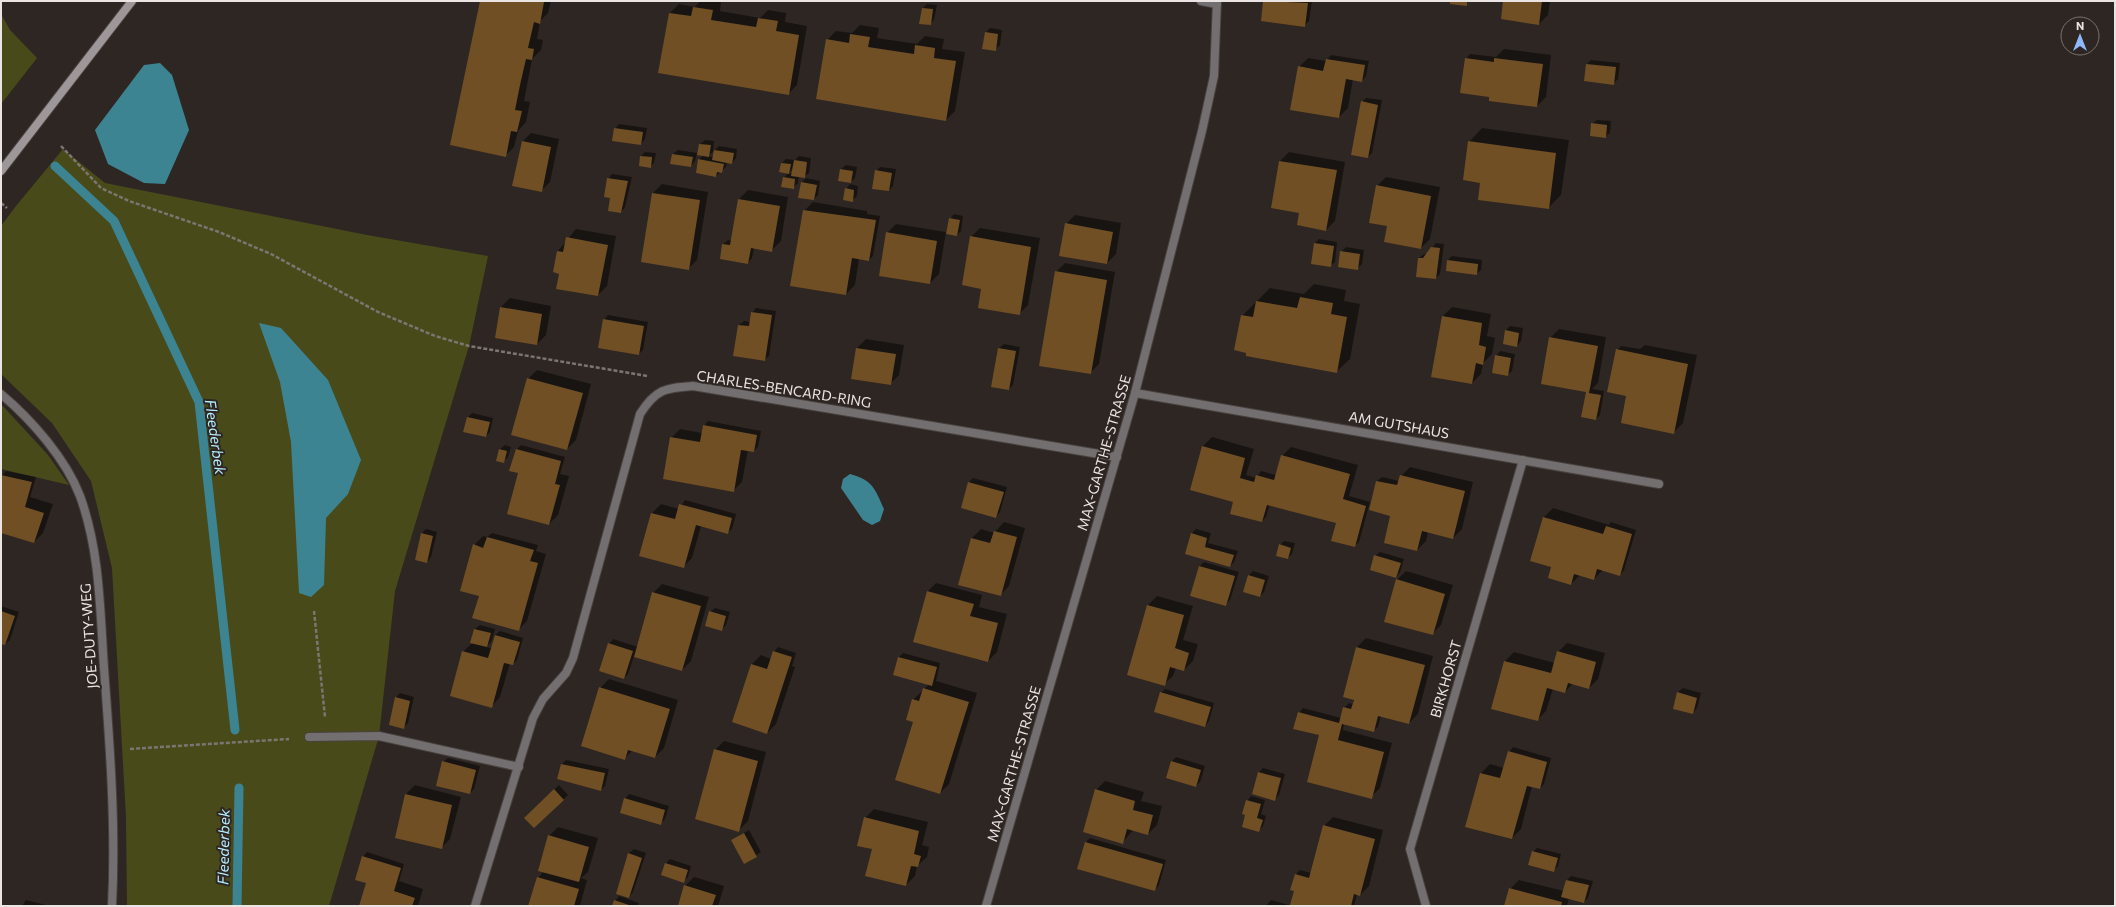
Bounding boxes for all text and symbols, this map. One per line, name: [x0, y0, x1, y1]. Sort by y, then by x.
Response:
north arrow: [2060, 16, 2100, 56]
text: N: [2076, 19, 2084, 32]
street label: CHARLES-BENCARD-RING: [696, 366, 873, 411]
street label: MAX-GARTHE-STRASSE: [1073, 373, 1134, 533]
water label: Fleederbek: [202, 398, 230, 476]
street label: AM GUTSHAUS: [1348, 407, 1451, 442]
street label: JOE-DUTY-WEG: [76, 583, 101, 689]
street label: BIRKHORST: [1426, 638, 1465, 720]
street label: MAX-GARTHE-STRASSE: [983, 684, 1044, 844]
water label: Fleederbek: [213, 808, 233, 885]

